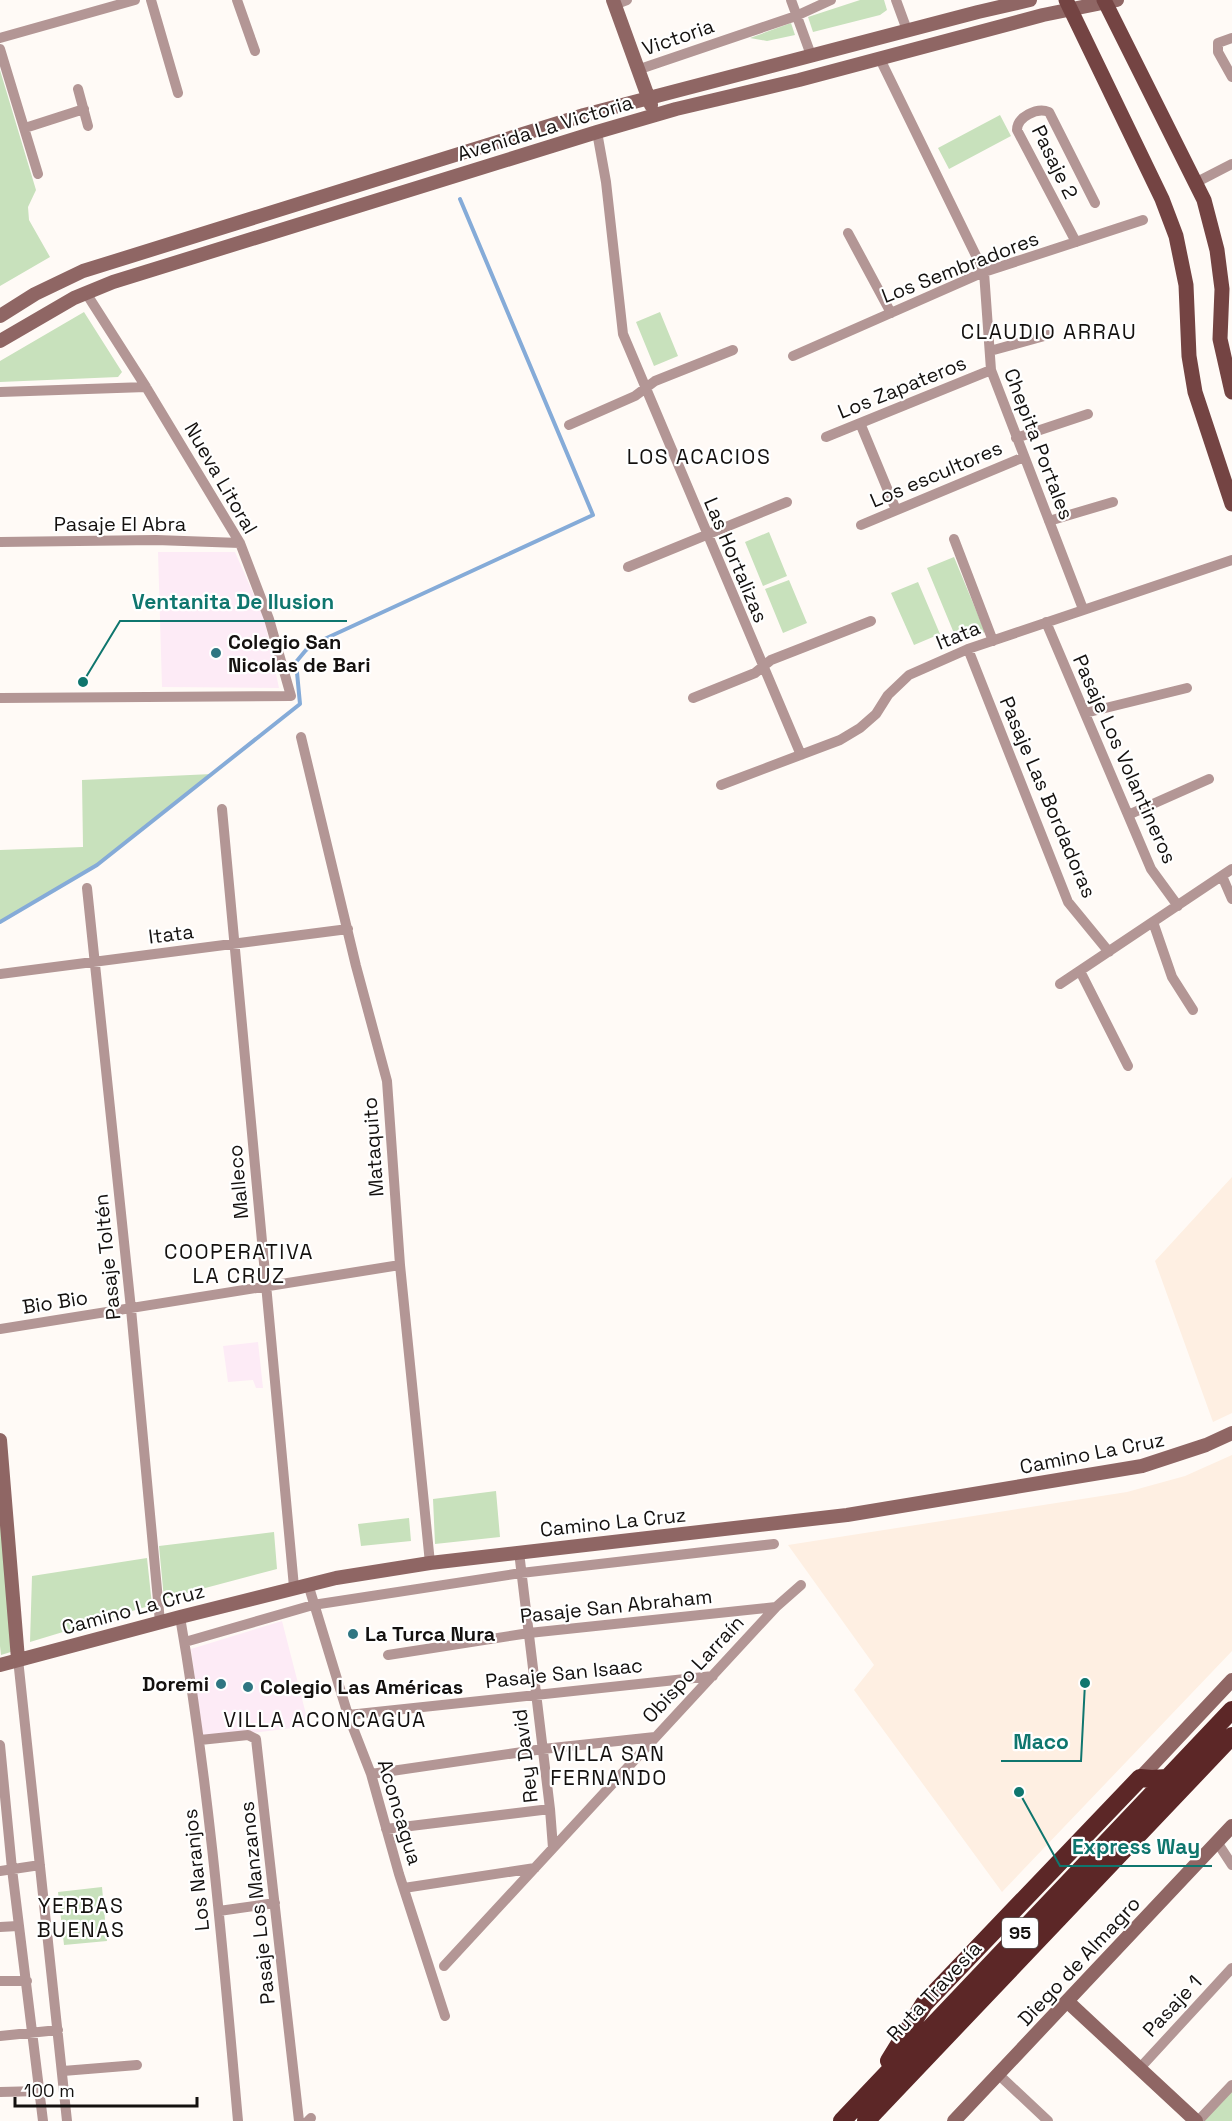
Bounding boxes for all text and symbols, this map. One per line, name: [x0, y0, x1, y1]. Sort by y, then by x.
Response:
street label: Victoria: [639, 13, 717, 61]
street label: Avenida La Victoria: [454, 89, 636, 167]
street label: Pasaje 2: [1026, 121, 1084, 203]
street label: Los Sembradores: [878, 225, 1042, 309]
district label: CLAUDIO ARRAU: [961, 318, 1137, 345]
street label: Los Zapateros: [834, 349, 970, 425]
street label: Chepita Portales: [998, 365, 1080, 523]
street label: Nueva Litoral: [179, 418, 263, 538]
street label: Los escultores: [866, 434, 1006, 514]
district label: LOS ACACIOS: [627, 443, 771, 470]
street label: Las Hortalizas: [698, 493, 774, 627]
street label: Pasaje El Abra: [54, 511, 186, 537]
callout: Ventanita De Ilusion: [120, 582, 347, 621]
text: Ventanita De Ilusion: [132, 588, 334, 615]
street label: Itata: [932, 614, 984, 656]
place label: Colegio San Nicolas de Bari: [228, 629, 371, 678]
marker: Colegio San Nicolas de Bari: [209, 646, 223, 660]
street label: Pasaje Los Volantineros: [1067, 650, 1183, 868]
street label: Pasaje Las Bordadoras: [994, 692, 1102, 902]
street label: Itata: [147, 918, 195, 950]
street label: Mataquito: [357, 1096, 389, 1198]
street label: Malleco: [222, 1144, 254, 1220]
street label: Pasaje Toltén: [87, 1193, 127, 1321]
district label: COOPERATIVA LA CRUZ: [164, 1238, 314, 1289]
street label: Bio Bio: [20, 1284, 90, 1320]
street label: Camino La Cruz: [1017, 1426, 1167, 1480]
street label: Camino La Cruz: [539, 1501, 687, 1543]
street label: Camino La Cruz: [59, 1577, 207, 1641]
street label: Pasaje San Abraham: [519, 1583, 713, 1629]
street label: Obispo Larraín: [636, 1610, 750, 1728]
place label: La Turca Nura: [365, 1621, 496, 1647]
marker: La Turca Nura: [346, 1627, 360, 1641]
street label: Pasaje San Isaac: [484, 1652, 644, 1694]
place label: Doremi: [142, 1671, 209, 1697]
place label: Colegio Las Américas: [260, 1674, 463, 1700]
marker: Doremi: [214, 1677, 228, 1691]
marker: Colegio Las Américas: [241, 1680, 255, 1694]
district label: VILLA ACONCAGUA: [223, 1706, 427, 1733]
street label: Rey David: [506, 1707, 544, 1805]
callout: Maco: [1001, 1722, 1081, 1761]
text: Maco: [1013, 1728, 1069, 1755]
district label: VILLA SAN FERNANDO: [550, 1740, 668, 1791]
street label: Aconcagua: [372, 1756, 428, 1868]
street label: Pasaje Los Manzanos: [233, 1800, 281, 2006]
street label: Los Naranjos: [177, 1808, 215, 1932]
callout: Express Way: [1060, 1827, 1212, 1866]
text: Express Way: [1072, 1833, 1200, 1860]
street label: Diego de Almagro: [1012, 1891, 1146, 2031]
district label: YERBAS BUENAS: [37, 1892, 125, 1943]
road number: 95: [1002, 1918, 1038, 1948]
street label: Ruta Travesía: [881, 1935, 987, 2047]
street label: Pasaje 1: [1137, 1970, 1207, 2042]
scale bar: [15, 2070, 196, 2108]
text: 100 m: [24, 2079, 75, 2102]

